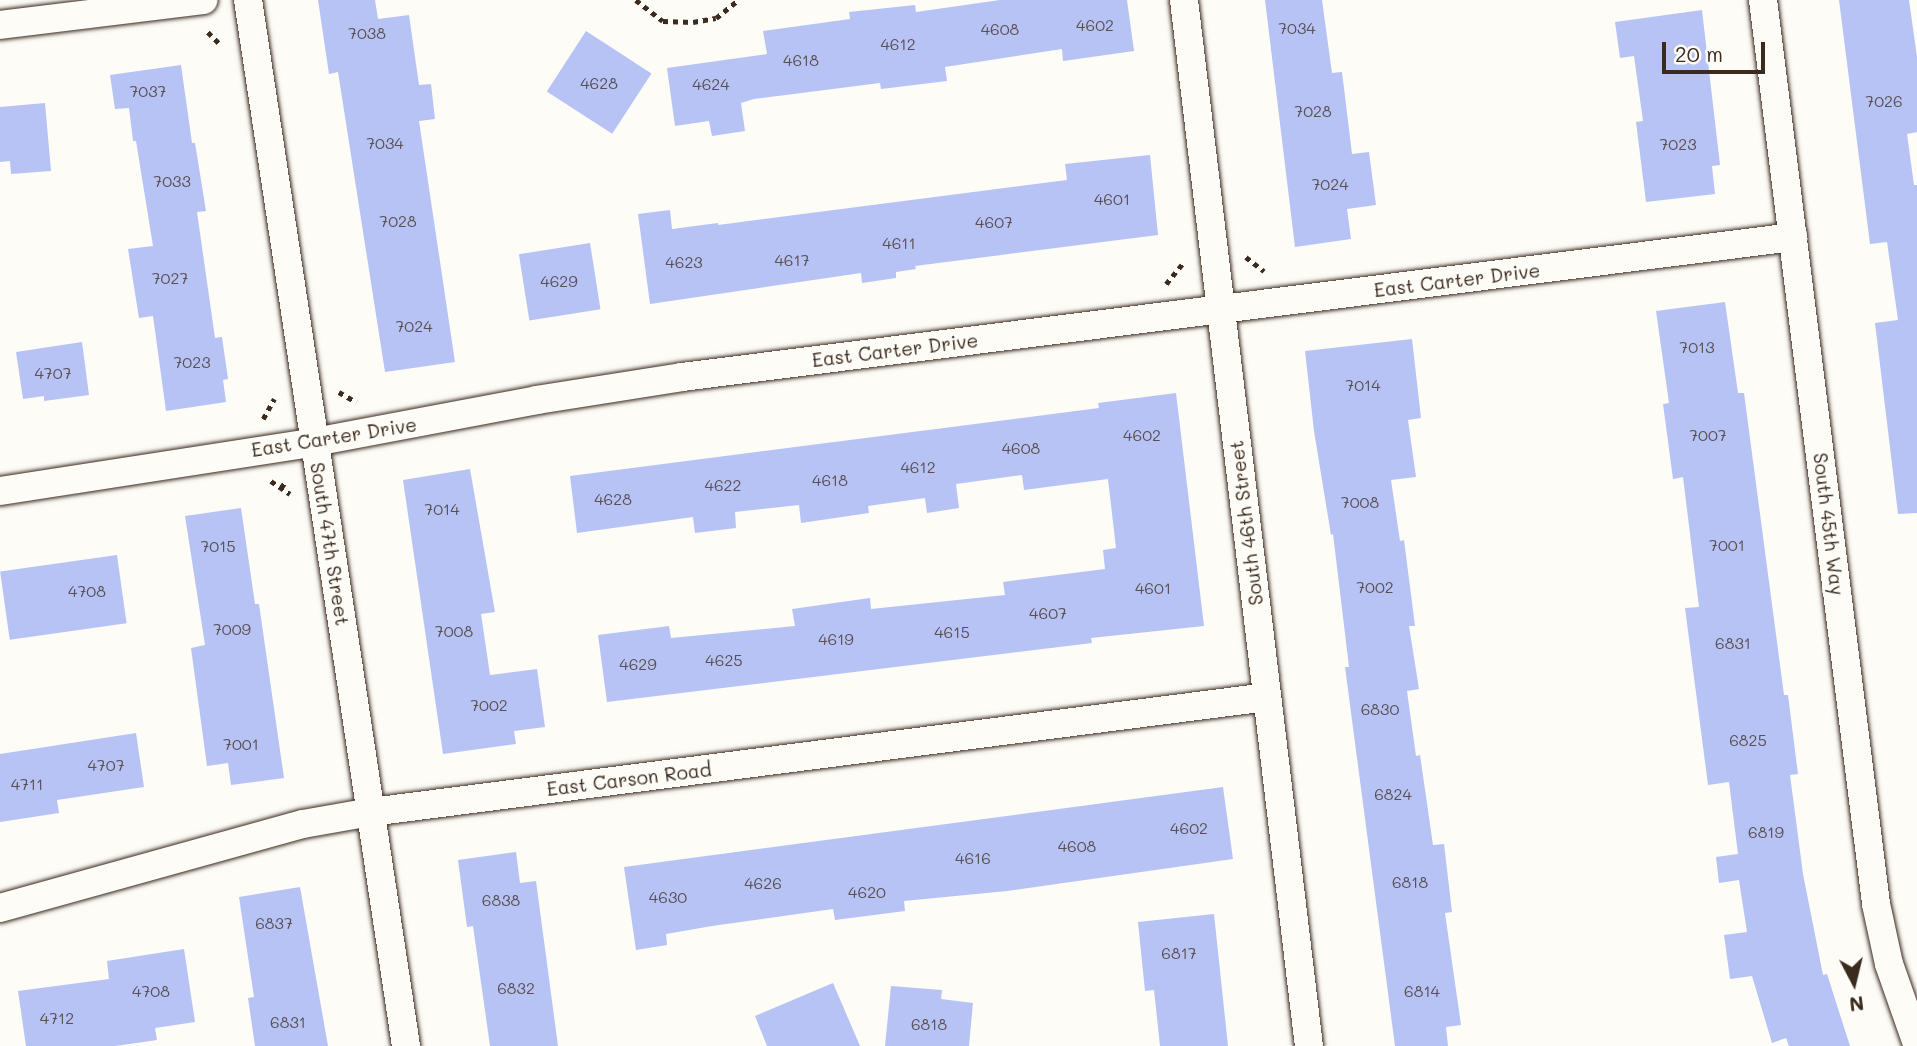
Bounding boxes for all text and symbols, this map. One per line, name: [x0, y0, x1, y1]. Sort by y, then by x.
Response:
house number: 4602: [1076, 15, 1114, 35]
house number: 7034: [1278, 18, 1316, 38]
house number: 4608: [981, 19, 1019, 39]
house number: 7038: [348, 23, 386, 43]
scale bar: [1665, 28, 1768, 72]
house number: 4612: [880, 34, 916, 54]
text: 20 m: [1675, 40, 1723, 67]
house number: 4618: [783, 50, 819, 70]
house number: 4628: [580, 73, 618, 93]
house number: 4624: [692, 74, 730, 94]
house number: 7037: [129, 81, 167, 101]
house number: 7026: [1865, 91, 1903, 111]
house number: 7028: [1294, 101, 1332, 121]
house number: 7034: [366, 133, 404, 153]
house number: 7023: [1659, 134, 1697, 154]
house number: 7033: [153, 171, 191, 191]
house number: 7024: [1311, 174, 1349, 194]
house number: 4601: [1094, 189, 1130, 209]
house number: 7028: [379, 211, 417, 231]
house number: 4607: [975, 212, 1013, 232]
house number: 4611: [882, 233, 916, 253]
house number: 4617: [774, 250, 810, 270]
house number: 4623: [665, 252, 703, 272]
street label: East Carter Drive: [1373, 258, 1541, 302]
house number: 7027: [152, 268, 188, 288]
house number: 4629: [540, 271, 578, 291]
house number: 7024: [395, 316, 433, 336]
street label: East Carter Drive: [811, 328, 979, 372]
house number: 7013: [1679, 337, 1715, 357]
house number: 7023: [173, 352, 211, 372]
house number: 4707: [34, 363, 72, 383]
house number: 7014: [1345, 375, 1381, 395]
street label: East Carter Drive: [250, 413, 418, 461]
house number: 4602: [1123, 425, 1161, 445]
house number: 7007: [1689, 425, 1727, 445]
house number: 4608: [1002, 438, 1040, 458]
street label: South 46th Street: [1225, 439, 1267, 607]
street label: South 45th Way: [1809, 451, 1849, 597]
house number: 4612: [900, 457, 936, 477]
street label: South 47th Street: [306, 461, 354, 627]
house number: 4618: [812, 470, 848, 490]
house number: 4622: [705, 475, 741, 495]
house number: 4628: [594, 489, 632, 509]
house number: 7008: [1341, 492, 1379, 512]
house number: 7014: [424, 499, 460, 519]
house number: 7001: [1709, 535, 1745, 555]
house number: 7015: [200, 536, 236, 556]
house number: 7002: [1356, 577, 1394, 597]
house number: 4601: [1135, 578, 1171, 598]
house number: 4708: [68, 581, 106, 601]
house number: 4607: [1029, 603, 1067, 623]
house number: 7009: [213, 619, 251, 639]
house number: 7008: [435, 621, 473, 641]
house number: 4615: [934, 622, 970, 642]
house number: 4619: [818, 629, 854, 649]
house number: 6831: [1715, 633, 1751, 653]
house number: 4625: [705, 650, 743, 670]
house number: 4629: [619, 654, 657, 674]
house number: 7002: [470, 695, 508, 715]
house number: 6830: [1361, 699, 1399, 719]
house number: 6825: [1729, 730, 1767, 750]
house number: 7001: [223, 734, 259, 754]
house number: 4707: [87, 755, 125, 775]
street label: East Carson Road: [545, 758, 713, 800]
house number: 4711: [11, 774, 43, 794]
house number: 6824: [1374, 784, 1412, 804]
house number: 4602: [1170, 818, 1208, 838]
house number: 6819: [1748, 822, 1784, 842]
house number: 4608: [1058, 836, 1096, 856]
house number: 4616: [955, 848, 991, 868]
house number: 6818: [1392, 872, 1428, 892]
house number: 4626: [744, 873, 782, 893]
house number: 4620: [848, 882, 886, 902]
house number: 4630: [649, 887, 687, 907]
house number: 6838: [482, 890, 520, 910]
house number: 6837: [255, 913, 293, 933]
house number: 6817: [1161, 943, 1197, 963]
north arrow: [1819, 948, 1889, 1018]
house number: 6832: [497, 978, 535, 998]
house number: 4708: [132, 981, 170, 1001]
house number: 6814: [1404, 981, 1440, 1001]
text: N: [1848, 991, 1865, 1018]
house number: 4712: [40, 1008, 74, 1028]
house number: 6831: [270, 1012, 306, 1032]
house number: 6818: [911, 1014, 947, 1034]

